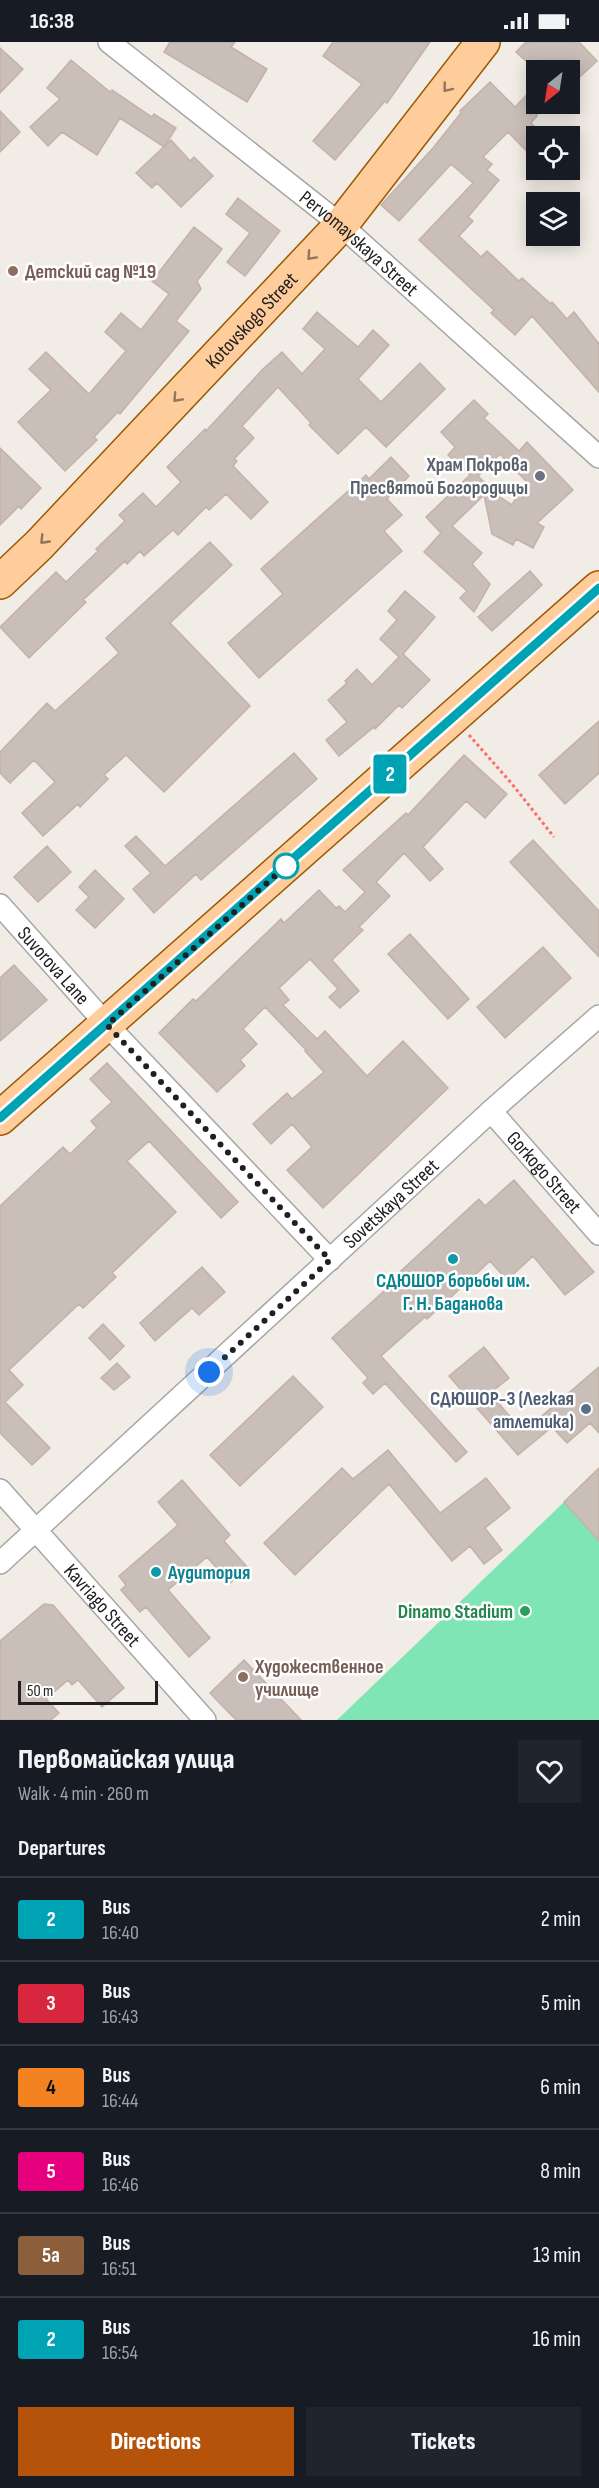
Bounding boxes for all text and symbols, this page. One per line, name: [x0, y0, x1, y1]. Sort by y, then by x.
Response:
text: 16:38: [30, 8, 74, 35]
north arrow: [526, 60, 580, 114]
map controls: [526, 60, 580, 246]
one-way arrow: [443, 82, 454, 93]
button: locate: [526, 126, 580, 180]
street label: Pervomayskaya Street: [294, 186, 423, 302]
button: layers: [526, 192, 580, 246]
one-way arrow: [307, 249, 318, 260]
place label: Детский сад №19: [25, 260, 156, 284]
marker: Детский сад №19: [6, 264, 20, 278]
street label: Kotovskogo Street: [201, 268, 303, 374]
one-way arrow: [173, 391, 184, 401]
place label: Храм Покрова Пресвятой Богородицы: [350, 453, 528, 500]
marker: Храм Покрова Пресвятой Богородицы: [533, 469, 547, 483]
one-way arrow: [40, 533, 51, 544]
line badge: 2: [370, 754, 410, 794]
text: 2: [385, 762, 395, 787]
unlabelled marker: [273, 853, 299, 879]
street label: Suvorova Lane: [12, 922, 94, 1010]
street label: Gorkogo Street: [501, 1127, 586, 1219]
street label: Sovetskaya Street: [339, 1154, 444, 1254]
marker: СДЮШОР борьбы им. Г. Н. Баданова: [446, 1252, 460, 1266]
place label: СДЮШОР борьбы им. Г. Н. Баданова: [376, 1269, 530, 1316]
your location: [194, 1357, 224, 1387]
place label: СДЮШОР-3 (Легкая атлетика): [430, 1387, 574, 1434]
marker: СДЮШОР-3 (Легкая атлетика): [579, 1402, 593, 1416]
street label: Kavriago Street: [58, 1559, 145, 1652]
place label: Аудитория: [167, 1561, 250, 1585]
marker: Аудитория: [149, 1565, 163, 1579]
place label: Dinamo Stadium: [398, 1600, 513, 1624]
marker: Dinamo Stadium: [518, 1604, 532, 1618]
place label: Художественное училище: [254, 1655, 384, 1702]
marker: Художественное училище: [236, 1670, 250, 1684]
scale bar: [18, 1678, 158, 1706]
text: 50 m: [27, 1682, 53, 1701]
button: heart: [518, 1740, 581, 1803]
text: Первомайская улица: [18, 1743, 235, 1776]
text: Walk · 4 min · 260 m: [18, 1782, 149, 1806]
text: Departures: [18, 1835, 106, 1862]
text: Bus: [102, 1894, 131, 1921]
text: 2 min: [541, 1906, 581, 1933]
text: 2: [46, 1907, 56, 1932]
text: 16:40: [102, 1921, 139, 1945]
text: Bus: [102, 1978, 131, 2005]
text: 5 min: [541, 1990, 581, 2017]
text: 3: [46, 1991, 56, 2016]
text: 16:43: [102, 2005, 138, 2029]
text: Bus: [102, 2062, 131, 2089]
text: 6 min: [540, 2074, 581, 2101]
text: 4: [46, 2075, 56, 2100]
text: 16:44: [102, 2089, 138, 2113]
text: Bus: [102, 2146, 131, 2173]
text: 8 min: [540, 2158, 581, 2185]
text: 5: [46, 2159, 56, 2184]
text: 16:46: [102, 2173, 139, 2197]
text: Bus: [102, 2230, 131, 2257]
text: 13 min: [533, 2242, 581, 2269]
text: 5а: [42, 2243, 60, 2268]
text: 16:51: [102, 2257, 137, 2281]
text: Bus: [102, 2314, 131, 2341]
text: 16 min: [533, 2326, 581, 2353]
text: 2: [46, 2327, 56, 2352]
text: 16:54: [102, 2341, 138, 2365]
button: Directions: [18, 2407, 294, 2476]
button: Tickets: [306, 2407, 581, 2476]

